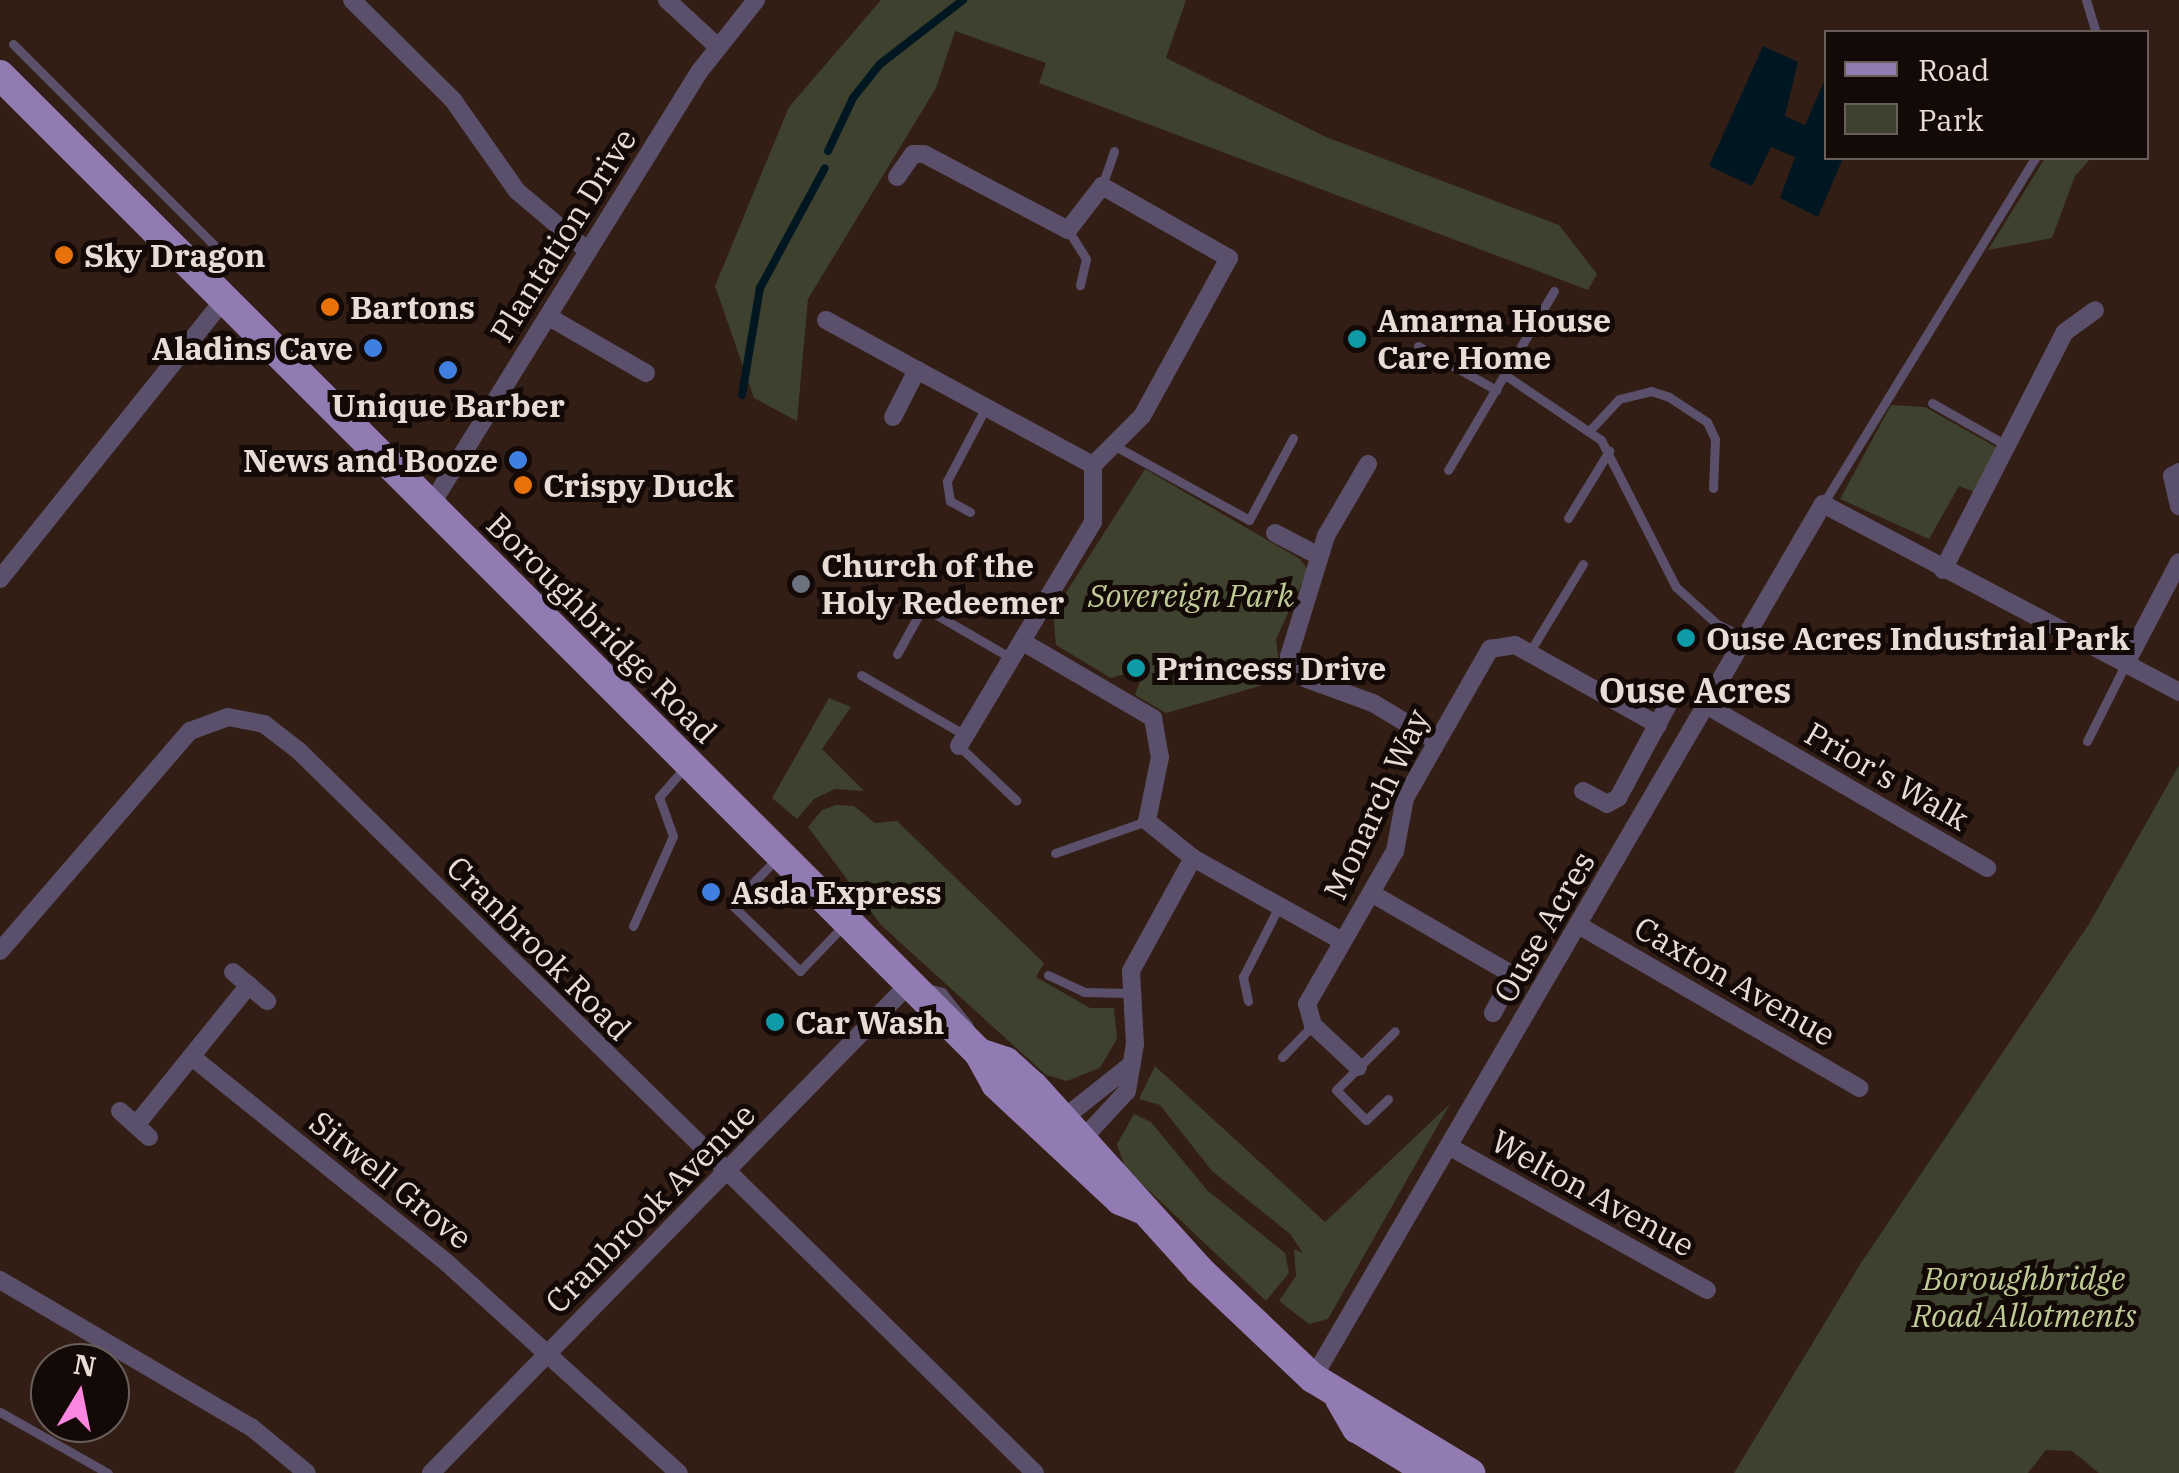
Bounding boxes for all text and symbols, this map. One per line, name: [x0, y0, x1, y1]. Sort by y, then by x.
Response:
legend: [1824, 30, 2149, 160]
text: Road: [1918, 50, 1990, 89]
text: Park: [1918, 100, 1984, 139]
street label: Plantation Drive: [482, 121, 644, 349]
place label: Sky Dragon: [84, 236, 266, 274]
marker: Sky Dragon: [53, 244, 75, 266]
place label: Bartons: [350, 288, 475, 326]
marker: Bartons: [319, 296, 341, 318]
place label: Amarna House Care Home: [1377, 302, 1611, 377]
marker: Amarna House Care Home: [1346, 328, 1368, 350]
place label: Aladins Cave: [152, 329, 353, 367]
marker: Aladins Cave: [362, 337, 384, 359]
marker: Unique Barber: [437, 359, 459, 381]
place label: Unique Barber: [331, 386, 565, 424]
place label: News and Booze: [243, 441, 498, 479]
marker: News and Booze: [507, 449, 529, 471]
place label: Crispy Duck: [543, 466, 734, 504]
marker: Crispy Duck: [512, 474, 534, 496]
street label: Boroughbridge Road: [479, 505, 725, 751]
place label: Church of the Holy Redeemer: [821, 547, 1064, 622]
marker: Church of the Holy Redeemer: [790, 573, 812, 595]
park label: Sovereign Park: [1088, 576, 1294, 614]
place label: Ouse Acres Industrial Park: [1706, 619, 2130, 657]
marker: Ouse Acres Industrial Park: [1675, 627, 1697, 649]
place label: Princess Drive: [1156, 649, 1386, 687]
marker: Princess Drive: [1125, 657, 1147, 679]
district label: Ouse Acres: [1599, 669, 1791, 711]
street label: Monarch Way: [1315, 703, 1437, 905]
street label: Prior's Walk: [1799, 714, 1975, 838]
street label: Ouse Acres: [1485, 845, 1603, 1009]
street label: Cranbrook Road: [439, 848, 639, 1048]
place label: Asda Express: [731, 873, 942, 911]
marker: Asda Express: [700, 881, 722, 903]
street label: Caxton Avenue: [1628, 908, 1842, 1054]
place label: Car Wash: [795, 1003, 944, 1041]
marker: Car Wash: [764, 1011, 786, 1033]
street label: Cranbrook Avenue: [537, 1095, 763, 1321]
street label: Sitwell Grove: [302, 1103, 480, 1257]
street label: Welton Avenue: [1485, 1121, 1701, 1265]
park label: Boroughbridge Road Allotments: [1912, 1260, 2136, 1335]
north arrow: [30, 1343, 130, 1443]
text: N: [71, 1345, 99, 1385]

